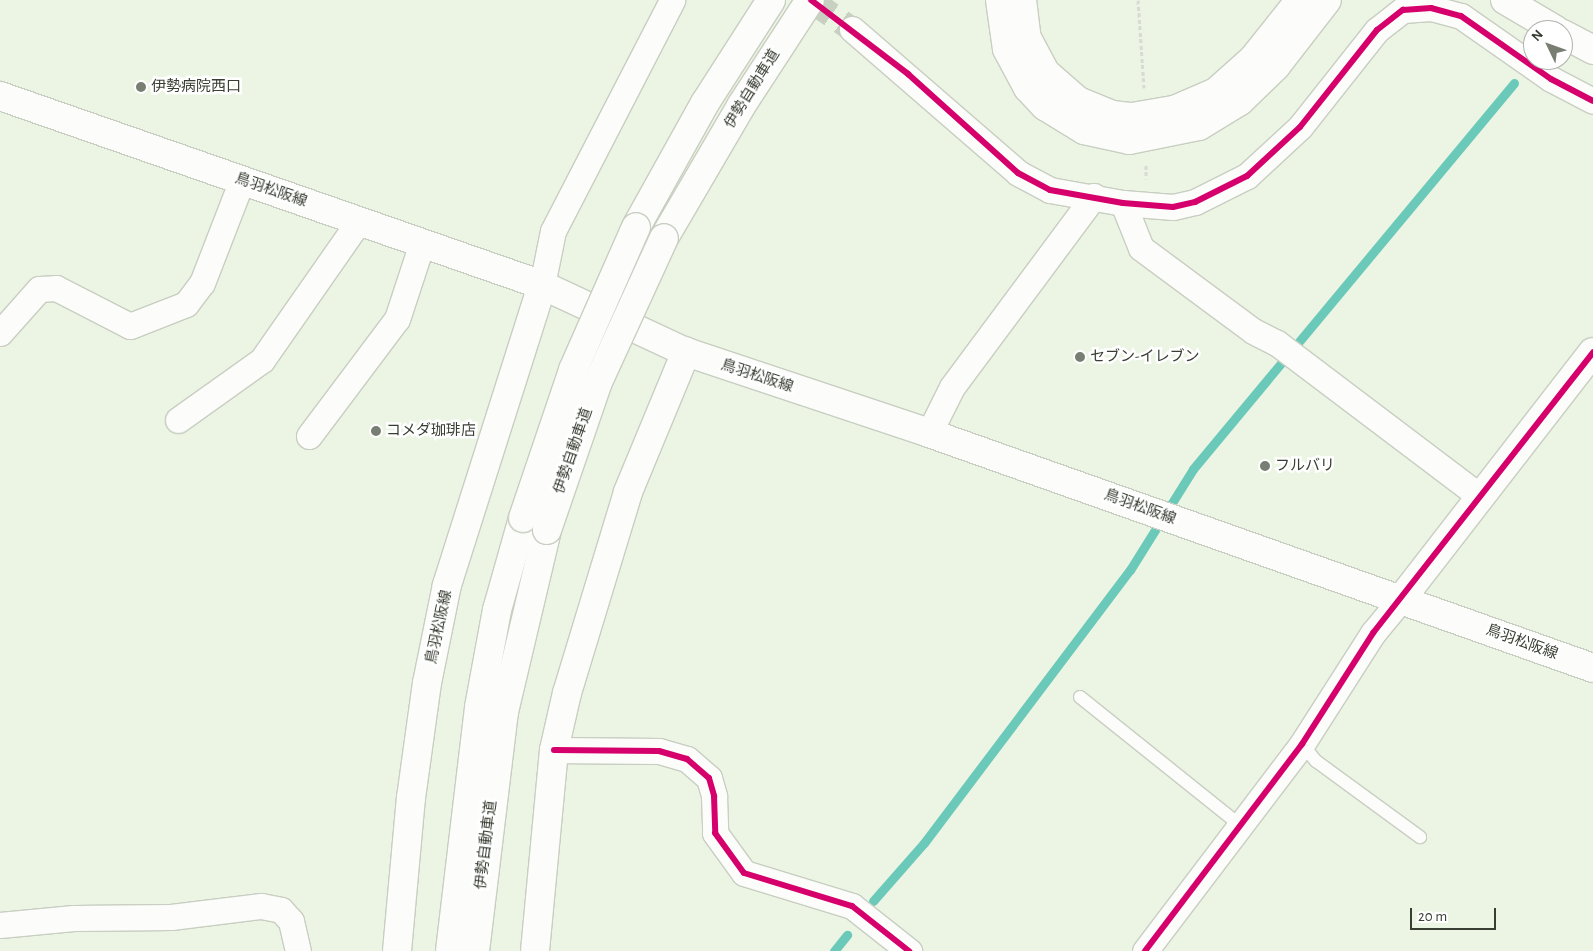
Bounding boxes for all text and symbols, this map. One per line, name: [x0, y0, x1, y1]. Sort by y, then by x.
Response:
north arrow: [1523, 20, 1573, 70]
text: N: [1529, 27, 1546, 44]
street label: 伊勢自動車道: [721, 46, 783, 132]
place label: 伊勢病院西口: [151, 78, 241, 96]
marker: 伊勢病院西口: [135, 81, 147, 93]
street label: 鳥羽松阪線: [233, 169, 309, 211]
place label: セブン-イレブン: [1090, 348, 1200, 366]
marker: セブン-イレブン: [1074, 351, 1086, 363]
street label: 鳥羽松阪線: [719, 356, 795, 396]
street label: 伊勢自動車道: [550, 406, 596, 496]
place label: コメダ珈琲店: [386, 422, 476, 440]
marker: コメダ珈琲店: [370, 425, 382, 437]
place label: フルバリ: [1275, 457, 1335, 475]
marker: フルバリ: [1259, 460, 1271, 472]
street label: 鳥羽松阪線: [1102, 486, 1178, 528]
street label: 鳥羽松阪線: [422, 588, 456, 666]
street label: 鳥羽松阪線: [1484, 621, 1560, 663]
street label: 伊勢自動車道: [472, 799, 500, 891]
scale bar: [1413, 898, 1499, 930]
text: 20 m: [1418, 909, 1447, 924]

